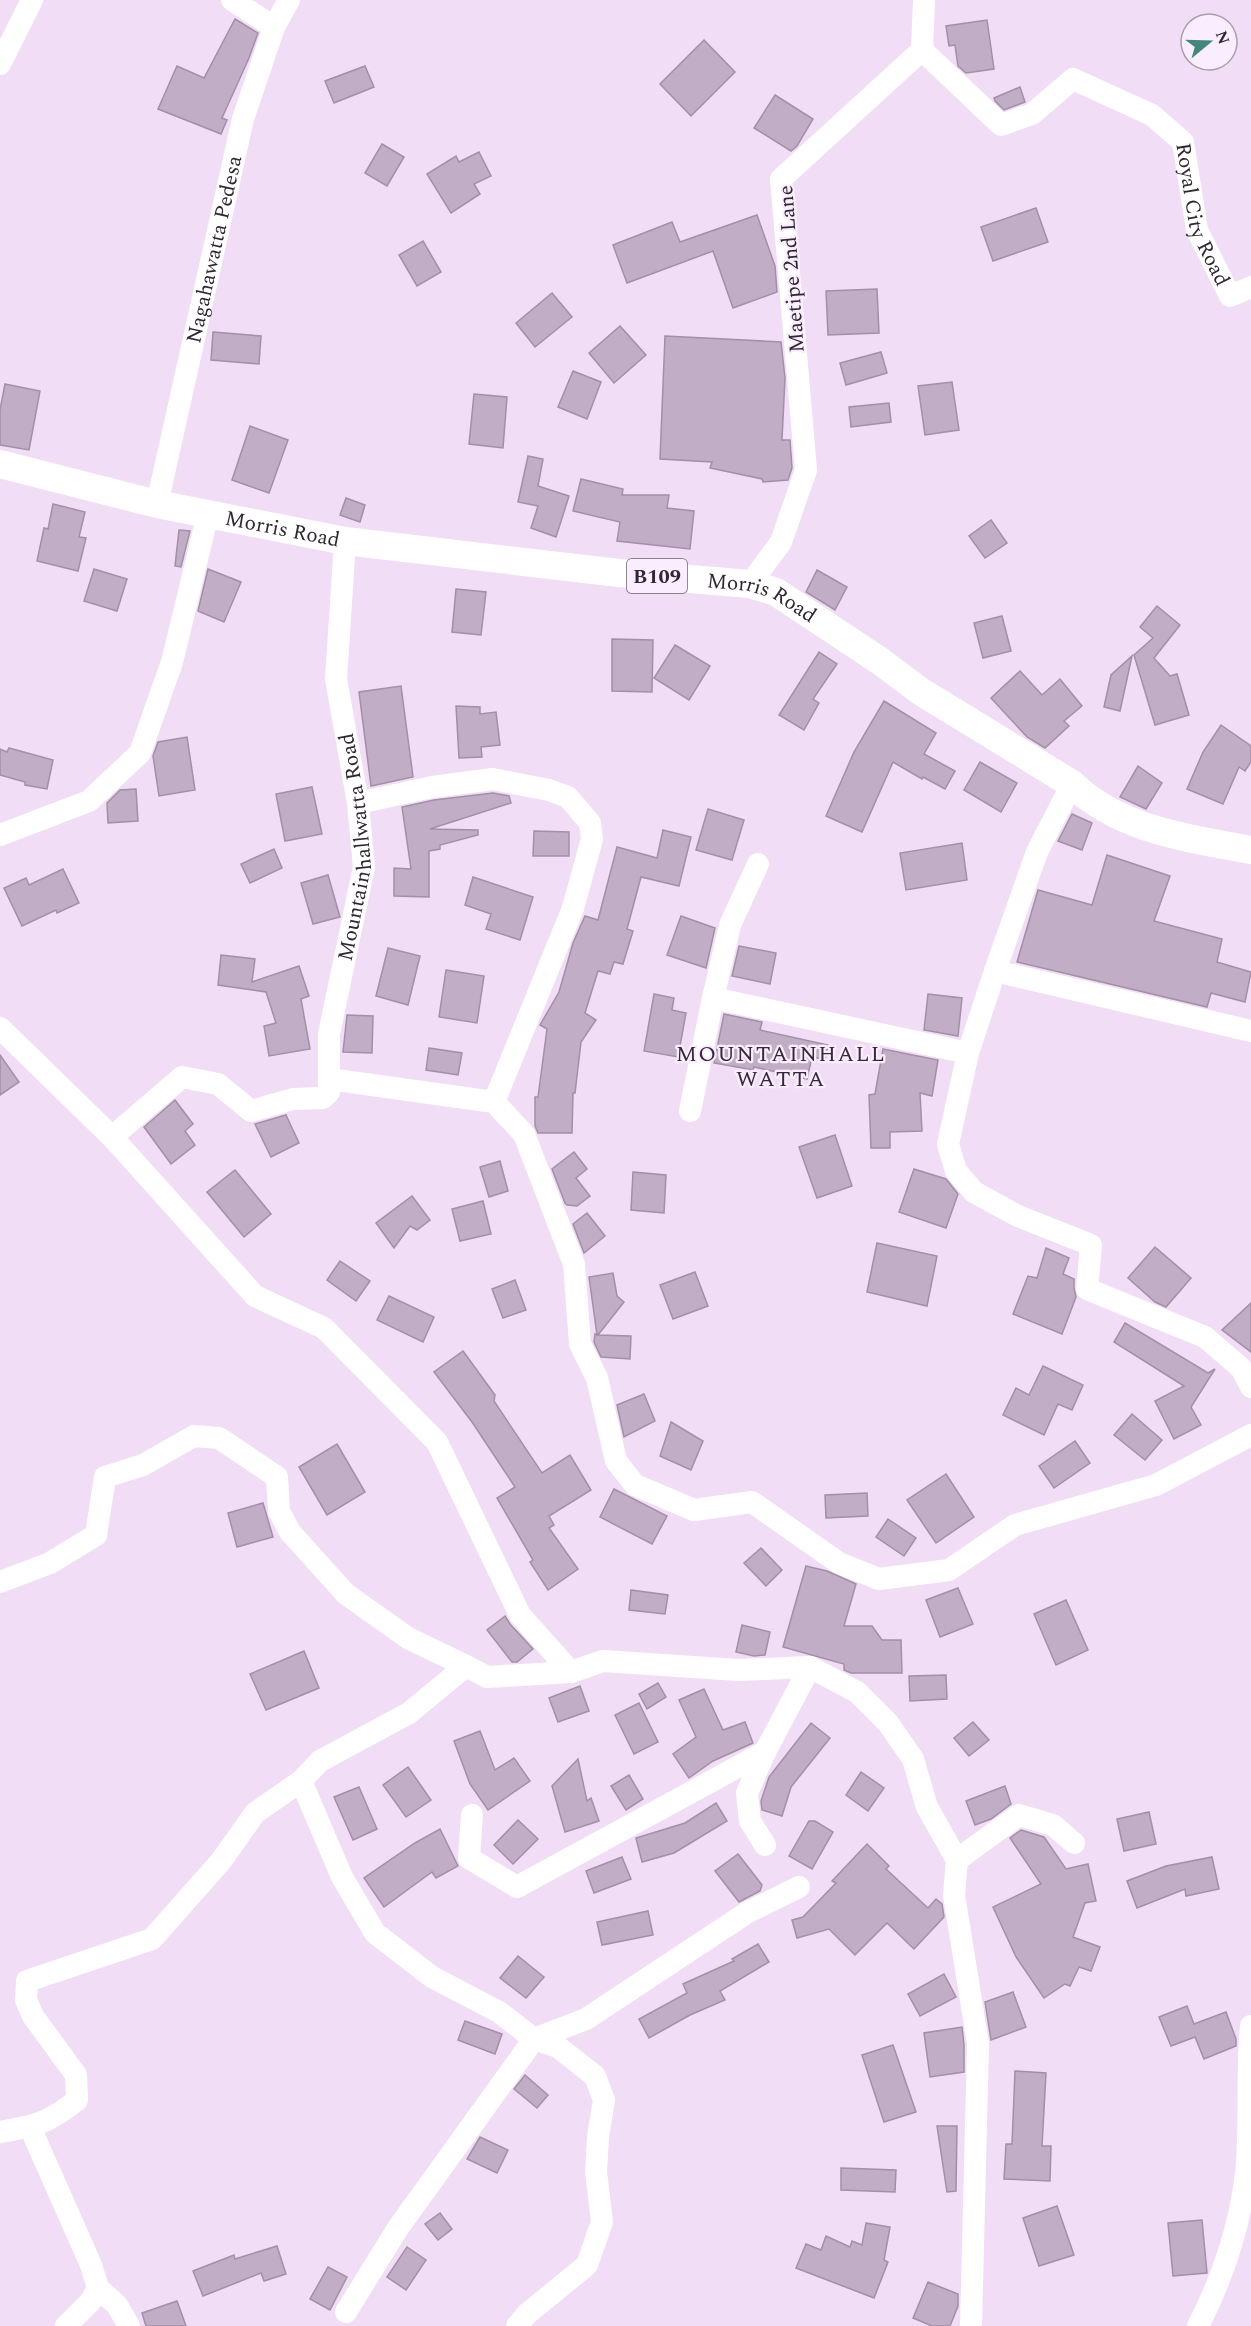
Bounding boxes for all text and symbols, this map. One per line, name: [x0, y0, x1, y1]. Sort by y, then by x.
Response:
north arrow: [1179, 12, 1239, 72]
text: N: [1209, 27, 1236, 48]
street label: Royal City Road: [1166, 141, 1238, 292]
street label: Nagahawatta Pedesa: [178, 152, 252, 346]
street label: Maetipe 2nd Lane: [770, 184, 814, 354]
street label: Morris Road: [222, 503, 343, 557]
road number: B109: [627, 559, 687, 593]
street label: Morris Road: [706, 565, 823, 632]
street label: Mountainhallwatta Road: [330, 730, 381, 964]
district label: MOUNTAINHALL WATTA: [676, 1038, 886, 1096]

